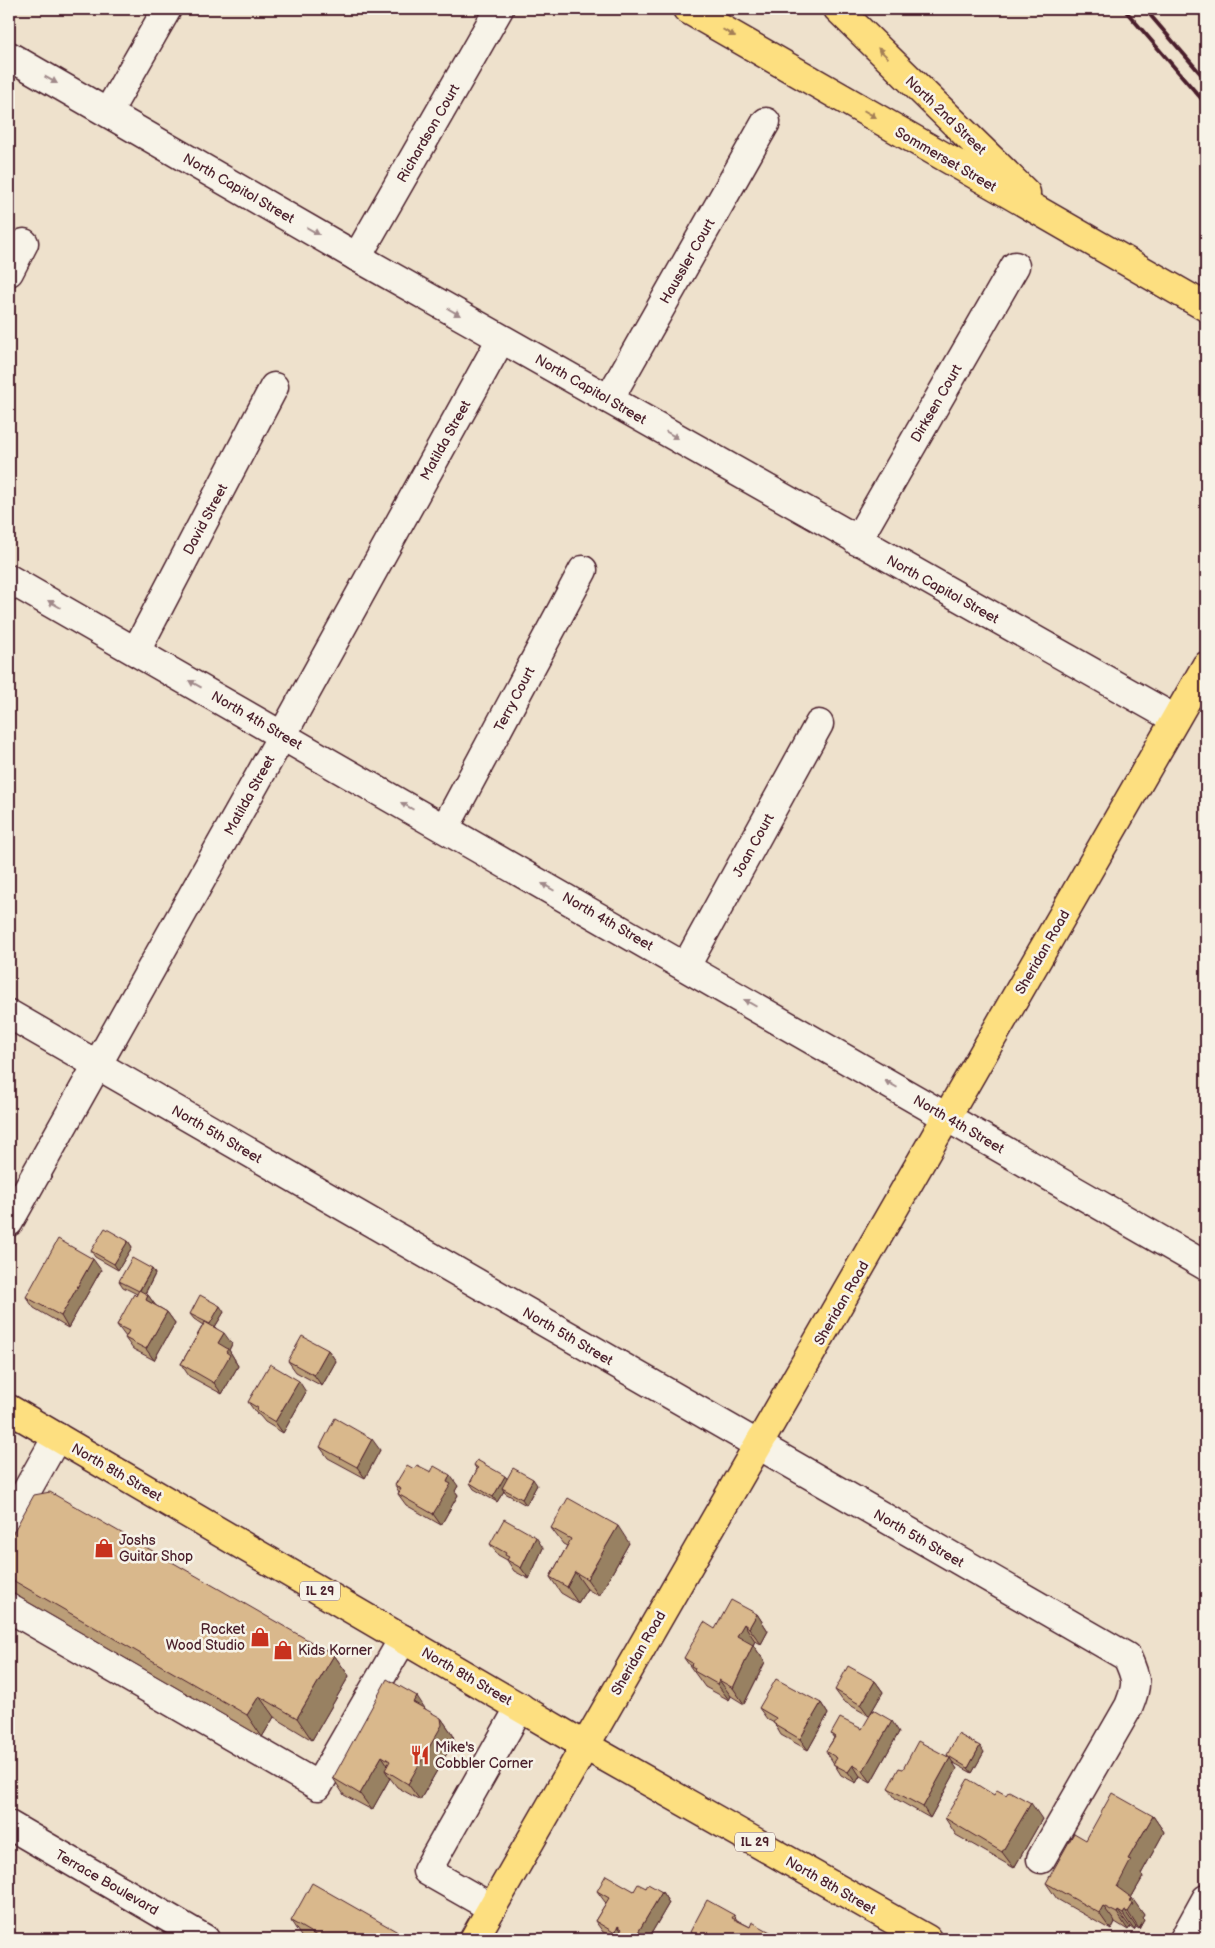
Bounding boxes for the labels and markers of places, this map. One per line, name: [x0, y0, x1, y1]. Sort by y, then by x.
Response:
place label: Joshs Guitar Shop: [119, 1532, 193, 1565]
shop icon: Joshs Guitar Shop: [93, 1537, 115, 1559]
place label: Rocket Wood Studio: [166, 1621, 246, 1654]
shop icon: Rocket Wood Studio: [249, 1626, 271, 1648]
shop icon: Kids Korner: [272, 1639, 294, 1661]
place label: Kids Korner: [298, 1642, 373, 1659]
place label: Mike's Cobbler Corner: [435, 1739, 534, 1772]
restaurant icon: Mike's Cobbler Corner: [409, 1744, 431, 1766]

